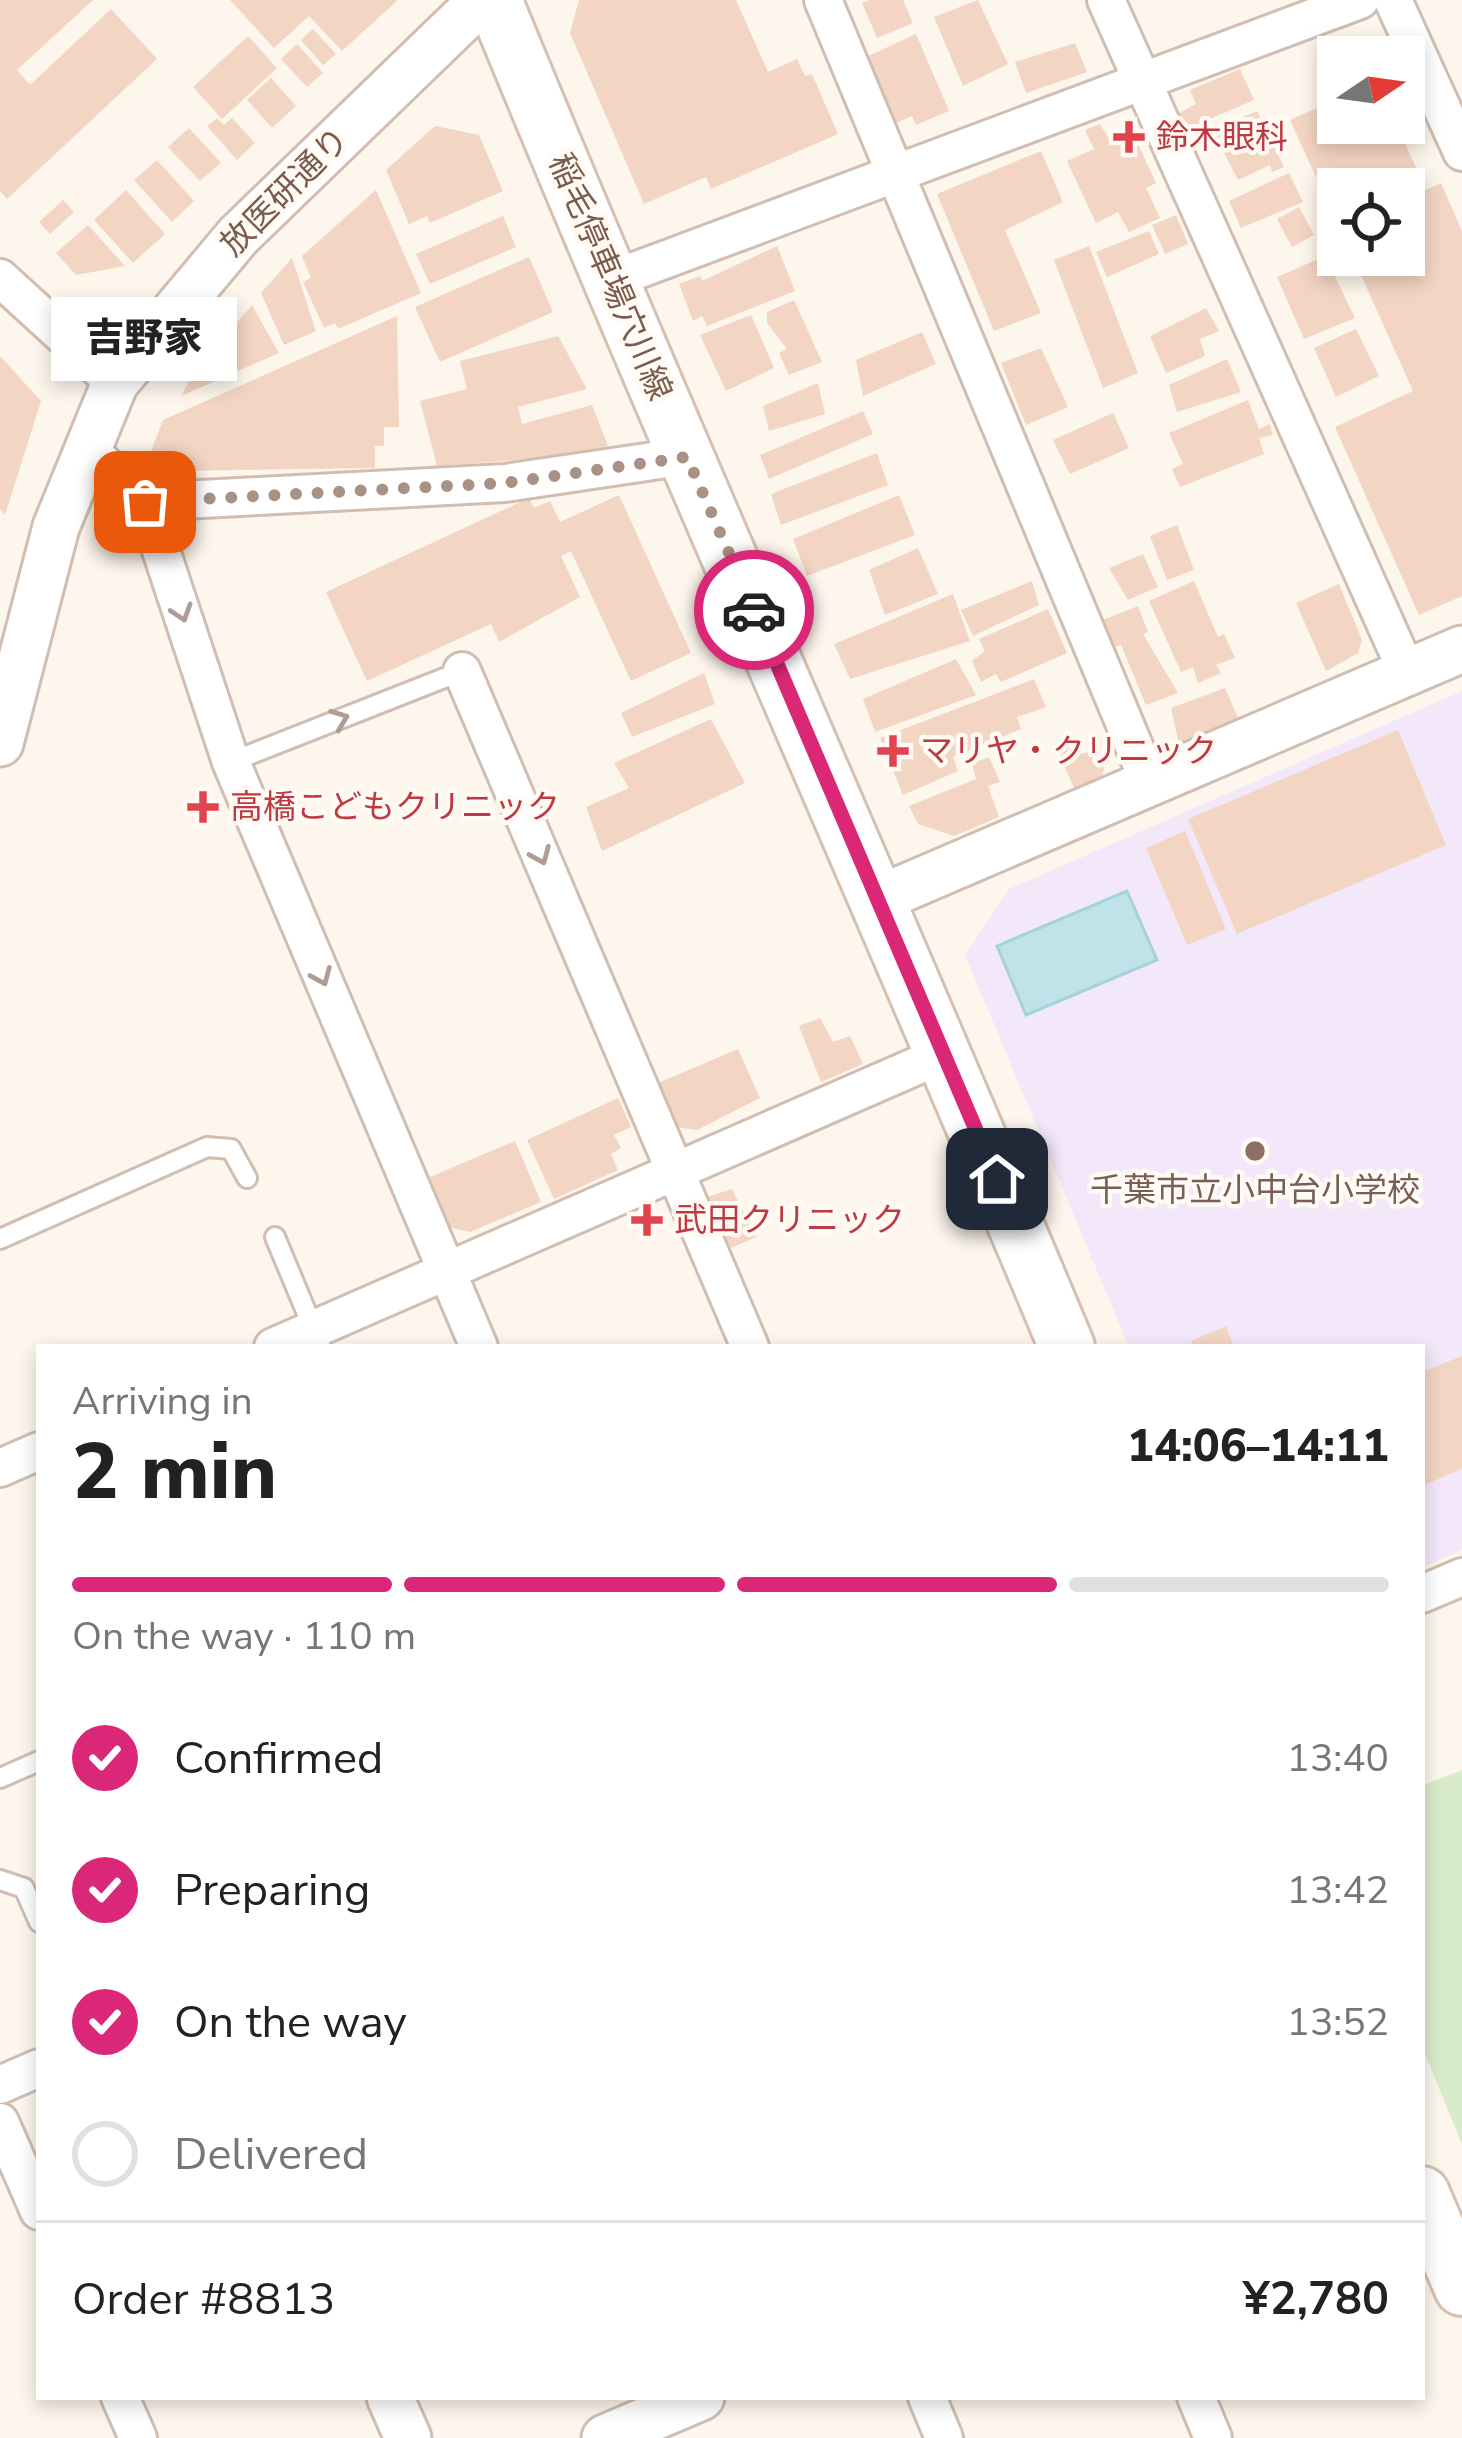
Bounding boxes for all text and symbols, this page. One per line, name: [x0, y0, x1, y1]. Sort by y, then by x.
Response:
north arrow: [1317, 36, 1425, 144]
map controls: [1317, 36, 1425, 276]
place label: 鈴木眼科: [1156, 115, 1288, 160]
street label: 放医研通り: [211, 118, 359, 266]
marker: 鈴木眼科: [1113, 121, 1145, 153]
street label: 稲毛停車場穴川線: [538, 147, 682, 407]
button: locate: [1317, 168, 1425, 276]
callout: 吉野家: [52, 298, 238, 382]
text: 吉野家: [85, 312, 203, 365]
pin: [94, 451, 196, 553]
icon: bag: [112, 469, 178, 535]
courier: [694, 550, 814, 670]
icon: car: [721, 577, 787, 643]
one-way arrow: [168, 601, 192, 622]
one-way arrow: [329, 709, 350, 734]
place label: マリヤ・クリニック: [920, 729, 1217, 774]
marker: マリヤ・クリニック: [877, 735, 909, 767]
place label: 高橋こどもクリニック: [230, 785, 560, 830]
marker: 高橋こどもクリニック: [187, 791, 219, 823]
one-way arrow: [527, 845, 551, 866]
one-way arrow: [308, 965, 332, 986]
pin: [946, 1128, 1048, 1230]
marker: 千葉市立小中台小学校: [1242, 1138, 1268, 1164]
icon: home: [964, 1146, 1030, 1212]
place label: 千葉市立小中台小学校: [1090, 1168, 1420, 1213]
place label: 武田クリニック: [674, 1198, 905, 1243]
marker: 武田クリニック: [631, 1204, 663, 1236]
text: Arriving in: [72, 1375, 253, 1428]
text: 14:06–14:11: [1127, 1416, 1389, 1477]
text: 2 min: [72, 1419, 277, 1526]
text: On the way · 110 m: [72, 1610, 416, 1663]
icon: check: [72, 1725, 138, 1791]
text: Confirmed: [174, 1728, 383, 1789]
text: 13:40: [1287, 1732, 1389, 1785]
icon: check: [72, 1857, 138, 1923]
text: Preparing: [174, 1860, 370, 1921]
text: 13:42: [1287, 1864, 1389, 1917]
icon: check: [72, 1989, 138, 2055]
text: On the way: [174, 1992, 407, 2053]
text: 13:52: [1287, 1996, 1389, 2049]
text: Delivered: [174, 2124, 368, 2185]
text: Order #8813: [72, 2269, 335, 2330]
text: ¥2,780: [1243, 2269, 1389, 2330]

